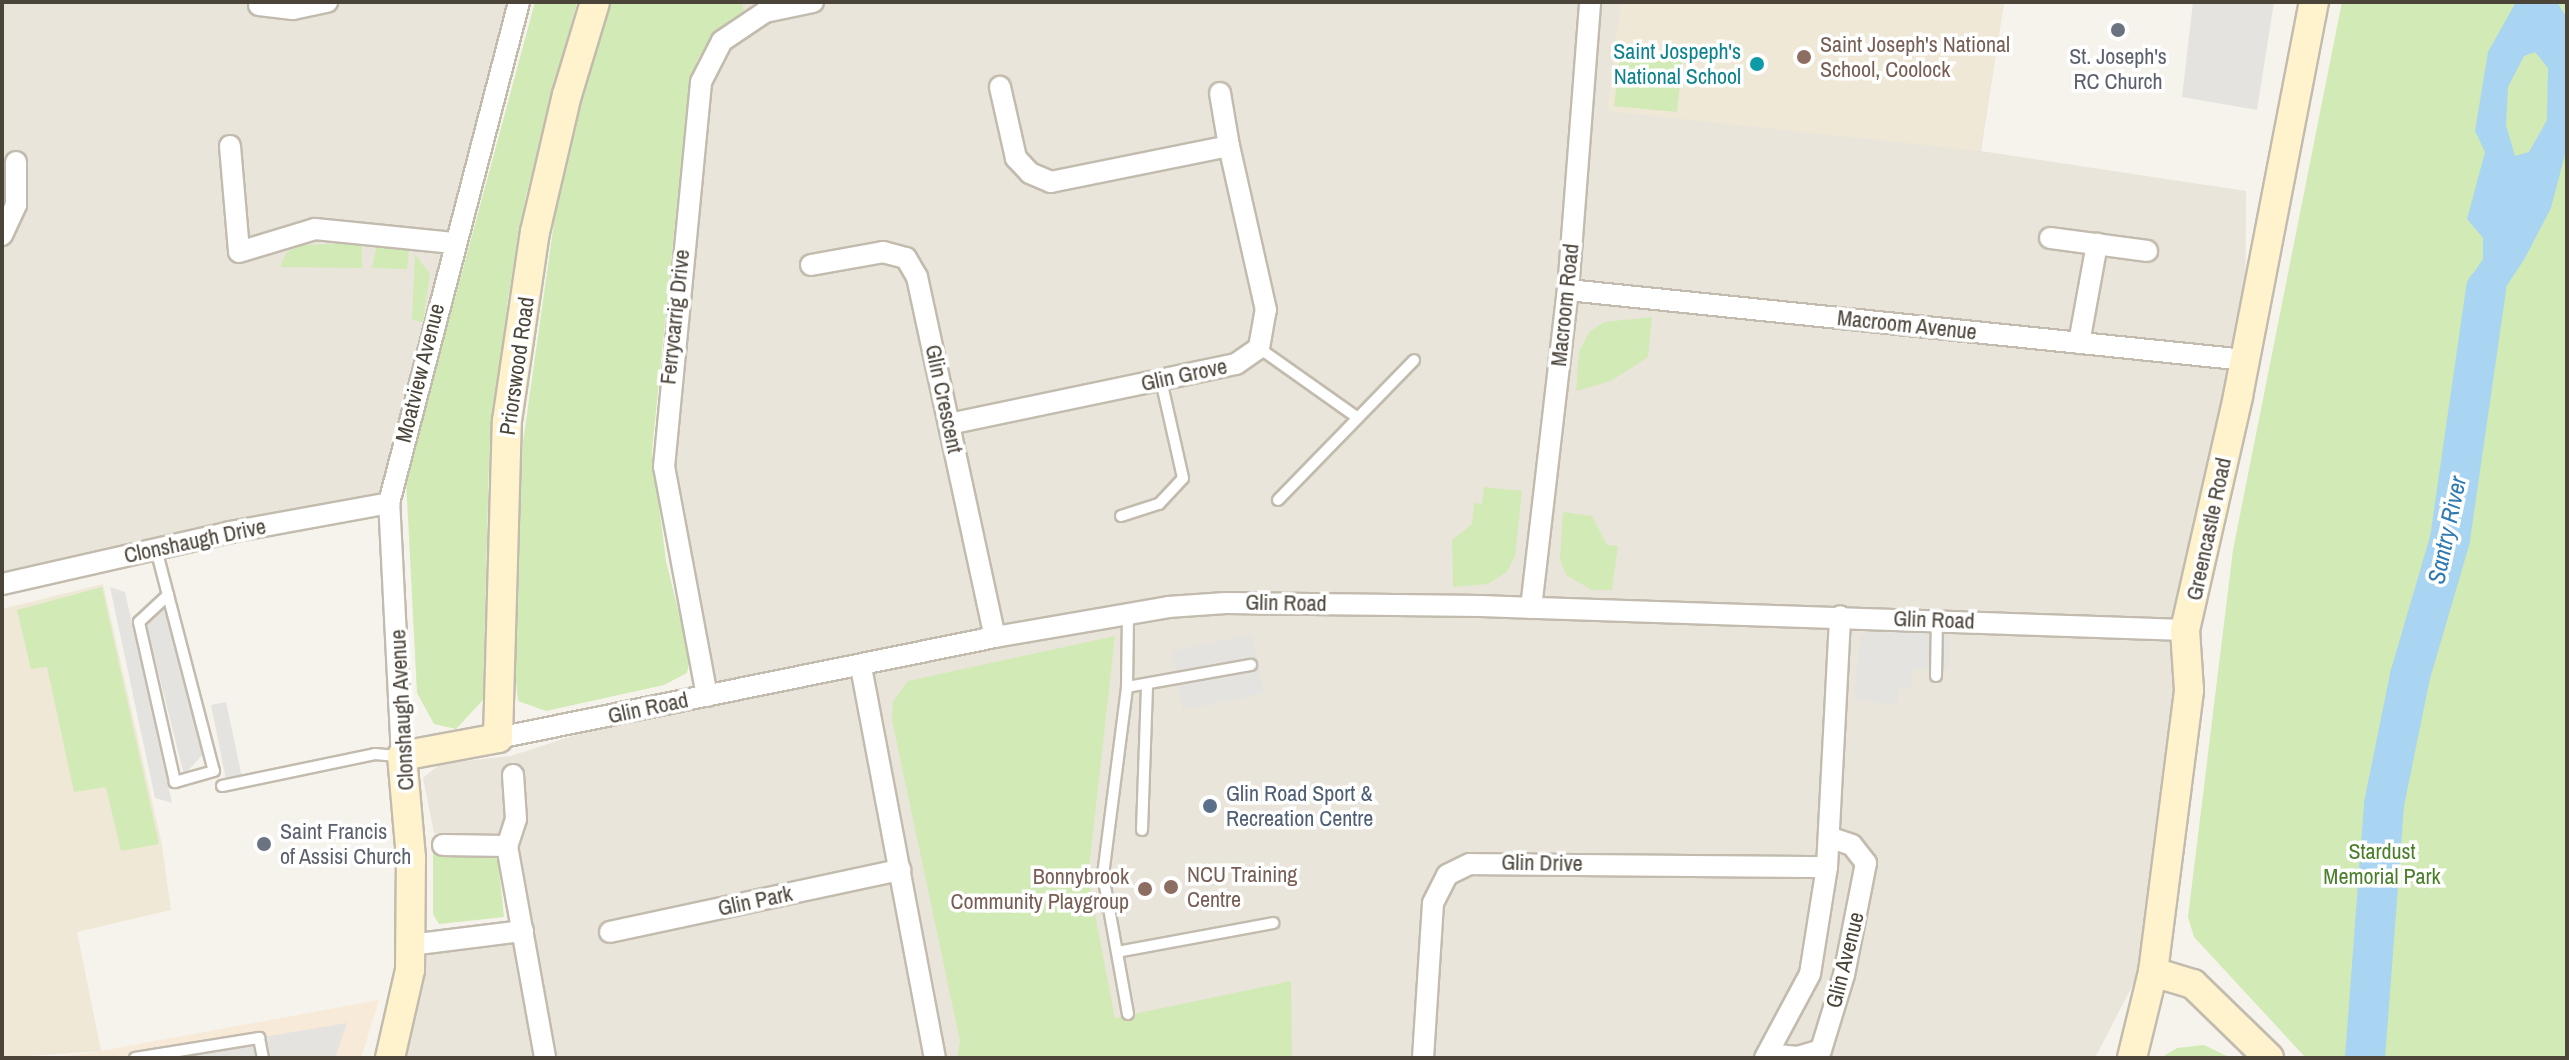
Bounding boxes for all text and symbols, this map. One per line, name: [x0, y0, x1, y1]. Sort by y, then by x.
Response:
marker: St. Joseph's RC Church: [2109, 21, 2127, 39]
place label: Saint Joseph's National School, Coolock: [1820, 31, 2010, 82]
place label: Saint Jospeph's National School: [1613, 38, 1741, 90]
place label: St. Joseph's RC Church: [2069, 43, 2167, 94]
marker: Saint Joseph's National School, Coolock: [1795, 48, 1813, 66]
marker: Saint Jospeph's National School: [1748, 55, 1766, 73]
street label: Macroom Road: [1545, 242, 1585, 368]
street label: Ferrycarrig Drive: [655, 248, 695, 386]
street label: Priorswood Road: [494, 295, 540, 437]
street label: Moatview Avenue: [390, 300, 450, 446]
street label: Macroom Avenue: [1835, 304, 1979, 346]
street label: Glin Crescent: [920, 342, 968, 456]
street label: Glin Grove: [1139, 353, 1229, 397]
street label: Greencastle Road: [2181, 455, 2237, 603]
water label: Santry River: [2422, 474, 2472, 586]
street label: Clonshaugh Drive: [122, 513, 268, 569]
street label: Glin Road: [1245, 589, 1327, 617]
street label: Glin Road: [1893, 605, 1975, 635]
street label: Clonshaugh Avenue: [385, 628, 419, 792]
street label: Glin Road: [606, 687, 690, 729]
place label: Glin Road Sport & Recreation Centre: [1226, 780, 1373, 832]
marker: Glin Road Sport & Recreation Centre: [1201, 797, 1219, 815]
place label: Saint Francis of Assisi Church: [280, 818, 412, 870]
marker: Saint Francis of Assisi Church: [255, 835, 273, 853]
park label: Stardust Memorial Park: [2323, 838, 2441, 890]
street label: Glin Drive: [1501, 849, 1583, 877]
place label: NCU Training Centre: [1187, 861, 1298, 912]
place label: Bonnybrook Community Playgroup: [951, 863, 1129, 914]
marker: NCU Training Centre: [1162, 878, 1180, 896]
street label: Glin Park: [715, 880, 795, 922]
marker: Bonnybrook Community Playgroup: [1136, 880, 1154, 898]
street label: Glin Avenue: [1820, 909, 1870, 1011]

